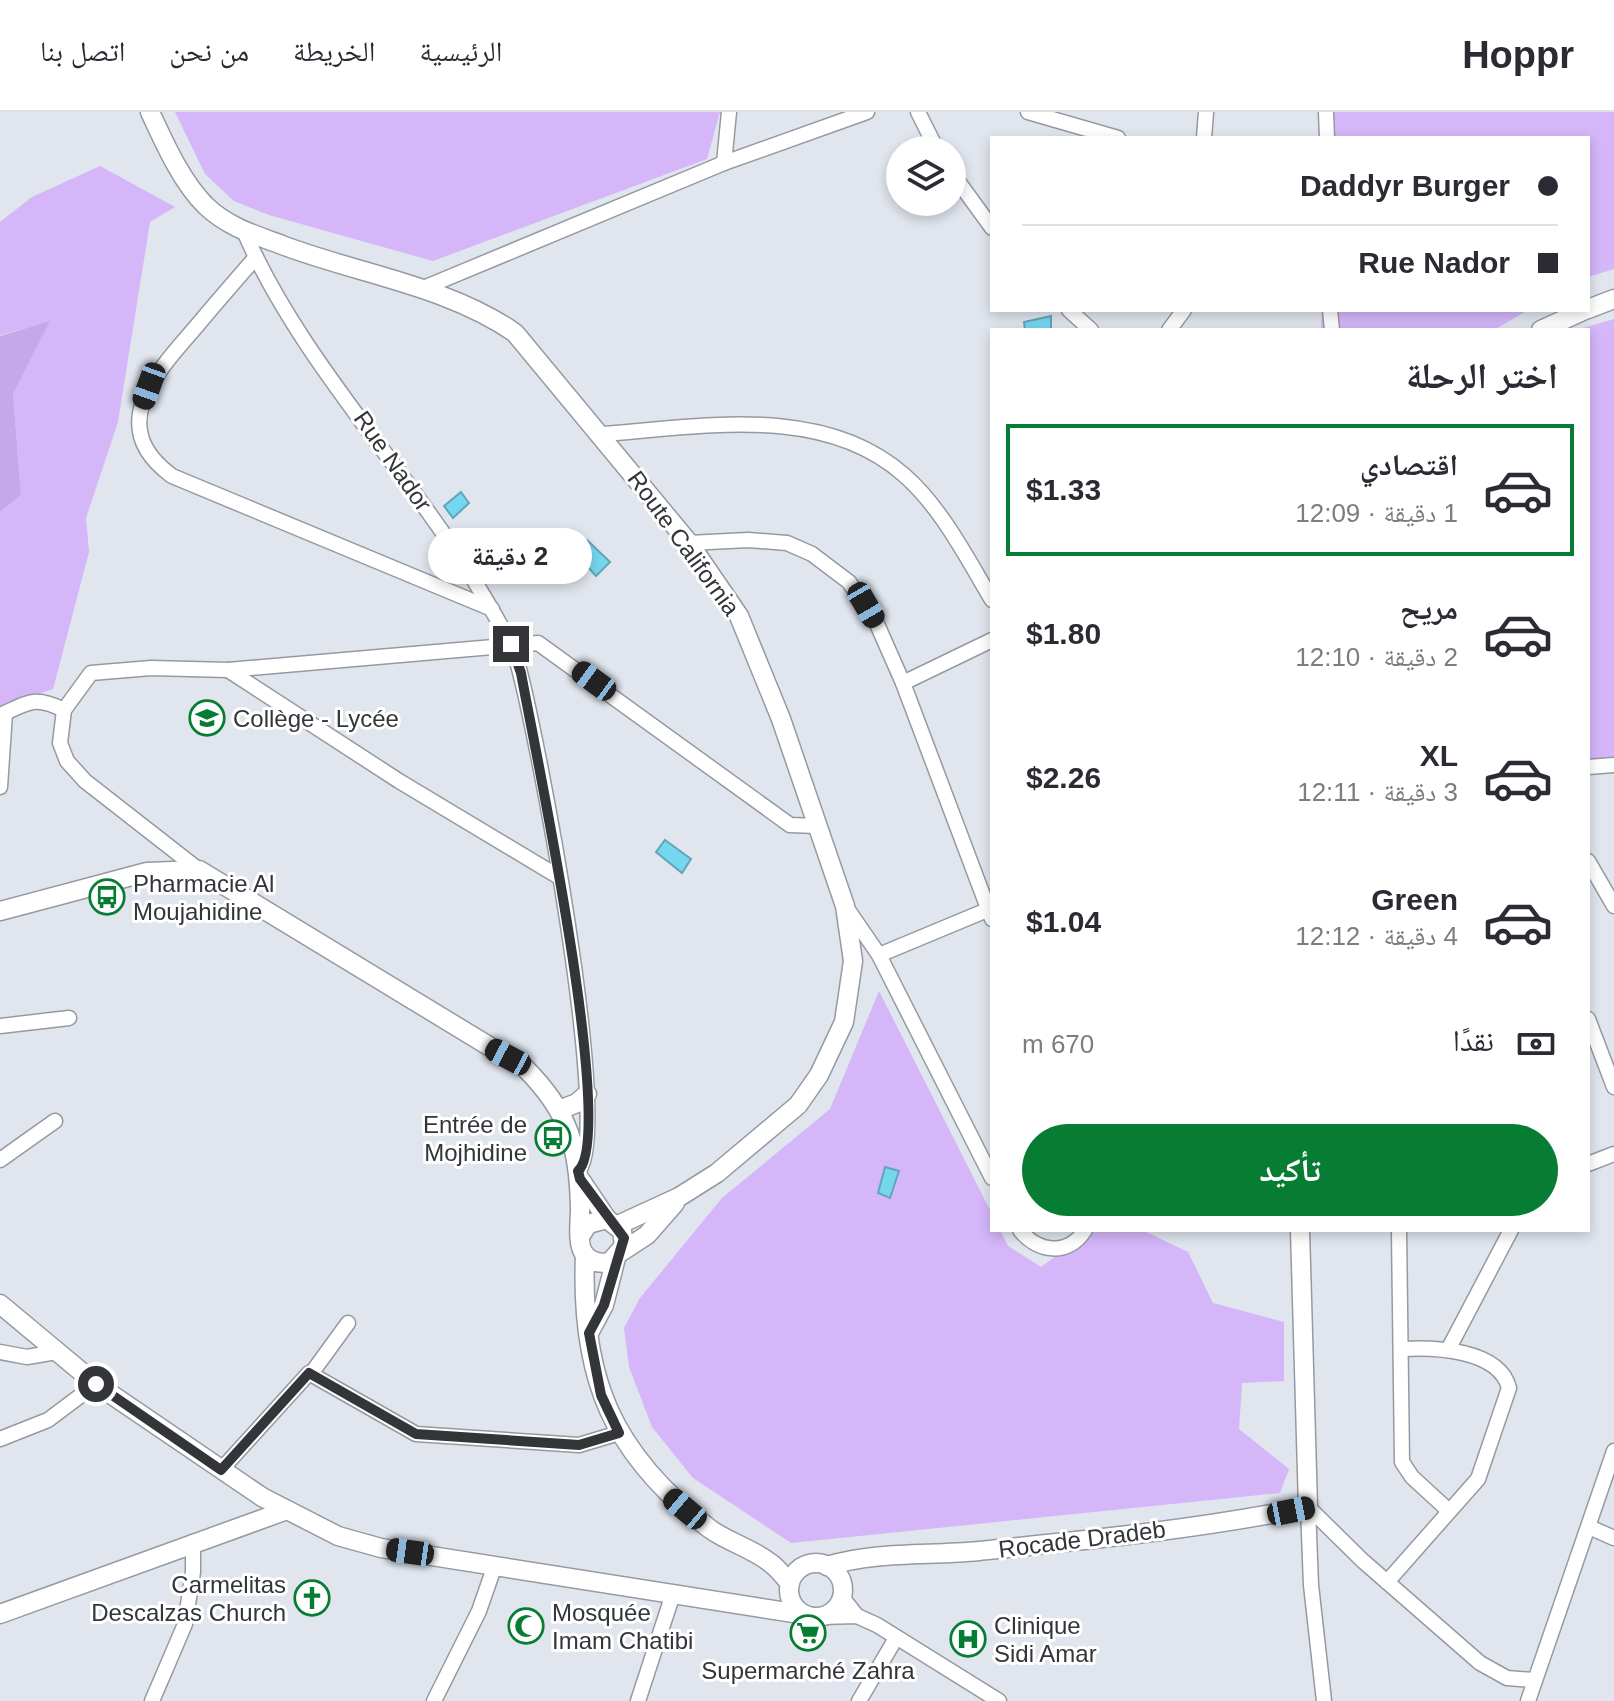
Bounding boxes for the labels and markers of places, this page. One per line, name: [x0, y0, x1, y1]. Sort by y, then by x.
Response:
school or university icon: Collège - Lycée: [188, 699, 226, 737]
place label: Collège - Lycée: [233, 705, 399, 732]
place label: Pharmacie Al Moujahidine: [133, 870, 274, 925]
bus stop icon: Pharmacie Al Moujahidine: [88, 878, 126, 916]
place label: Entrée de Mojhidine: [423, 1111, 527, 1166]
bus stop icon: Entrée de Mojhidine: [534, 1119, 572, 1157]
place label: Carmelitas Descalzas Church: [91, 1571, 286, 1626]
church icon: Carmelitas Descalzas Church: [293, 1579, 331, 1617]
place label: Mosquée Imam Chatibi: [552, 1599, 693, 1654]
mosque icon: Mosquée Imam Chatibi: [507, 1607, 545, 1645]
place label: Clinique Sidi Amar: [994, 1612, 1097, 1667]
supermarket icon: Supermarché Zahra: [789, 1614, 827, 1652]
hospital icon: Clinique Sidi Amar: [949, 1620, 987, 1658]
place label: Supermarché Zahra: [701, 1657, 915, 1684]

